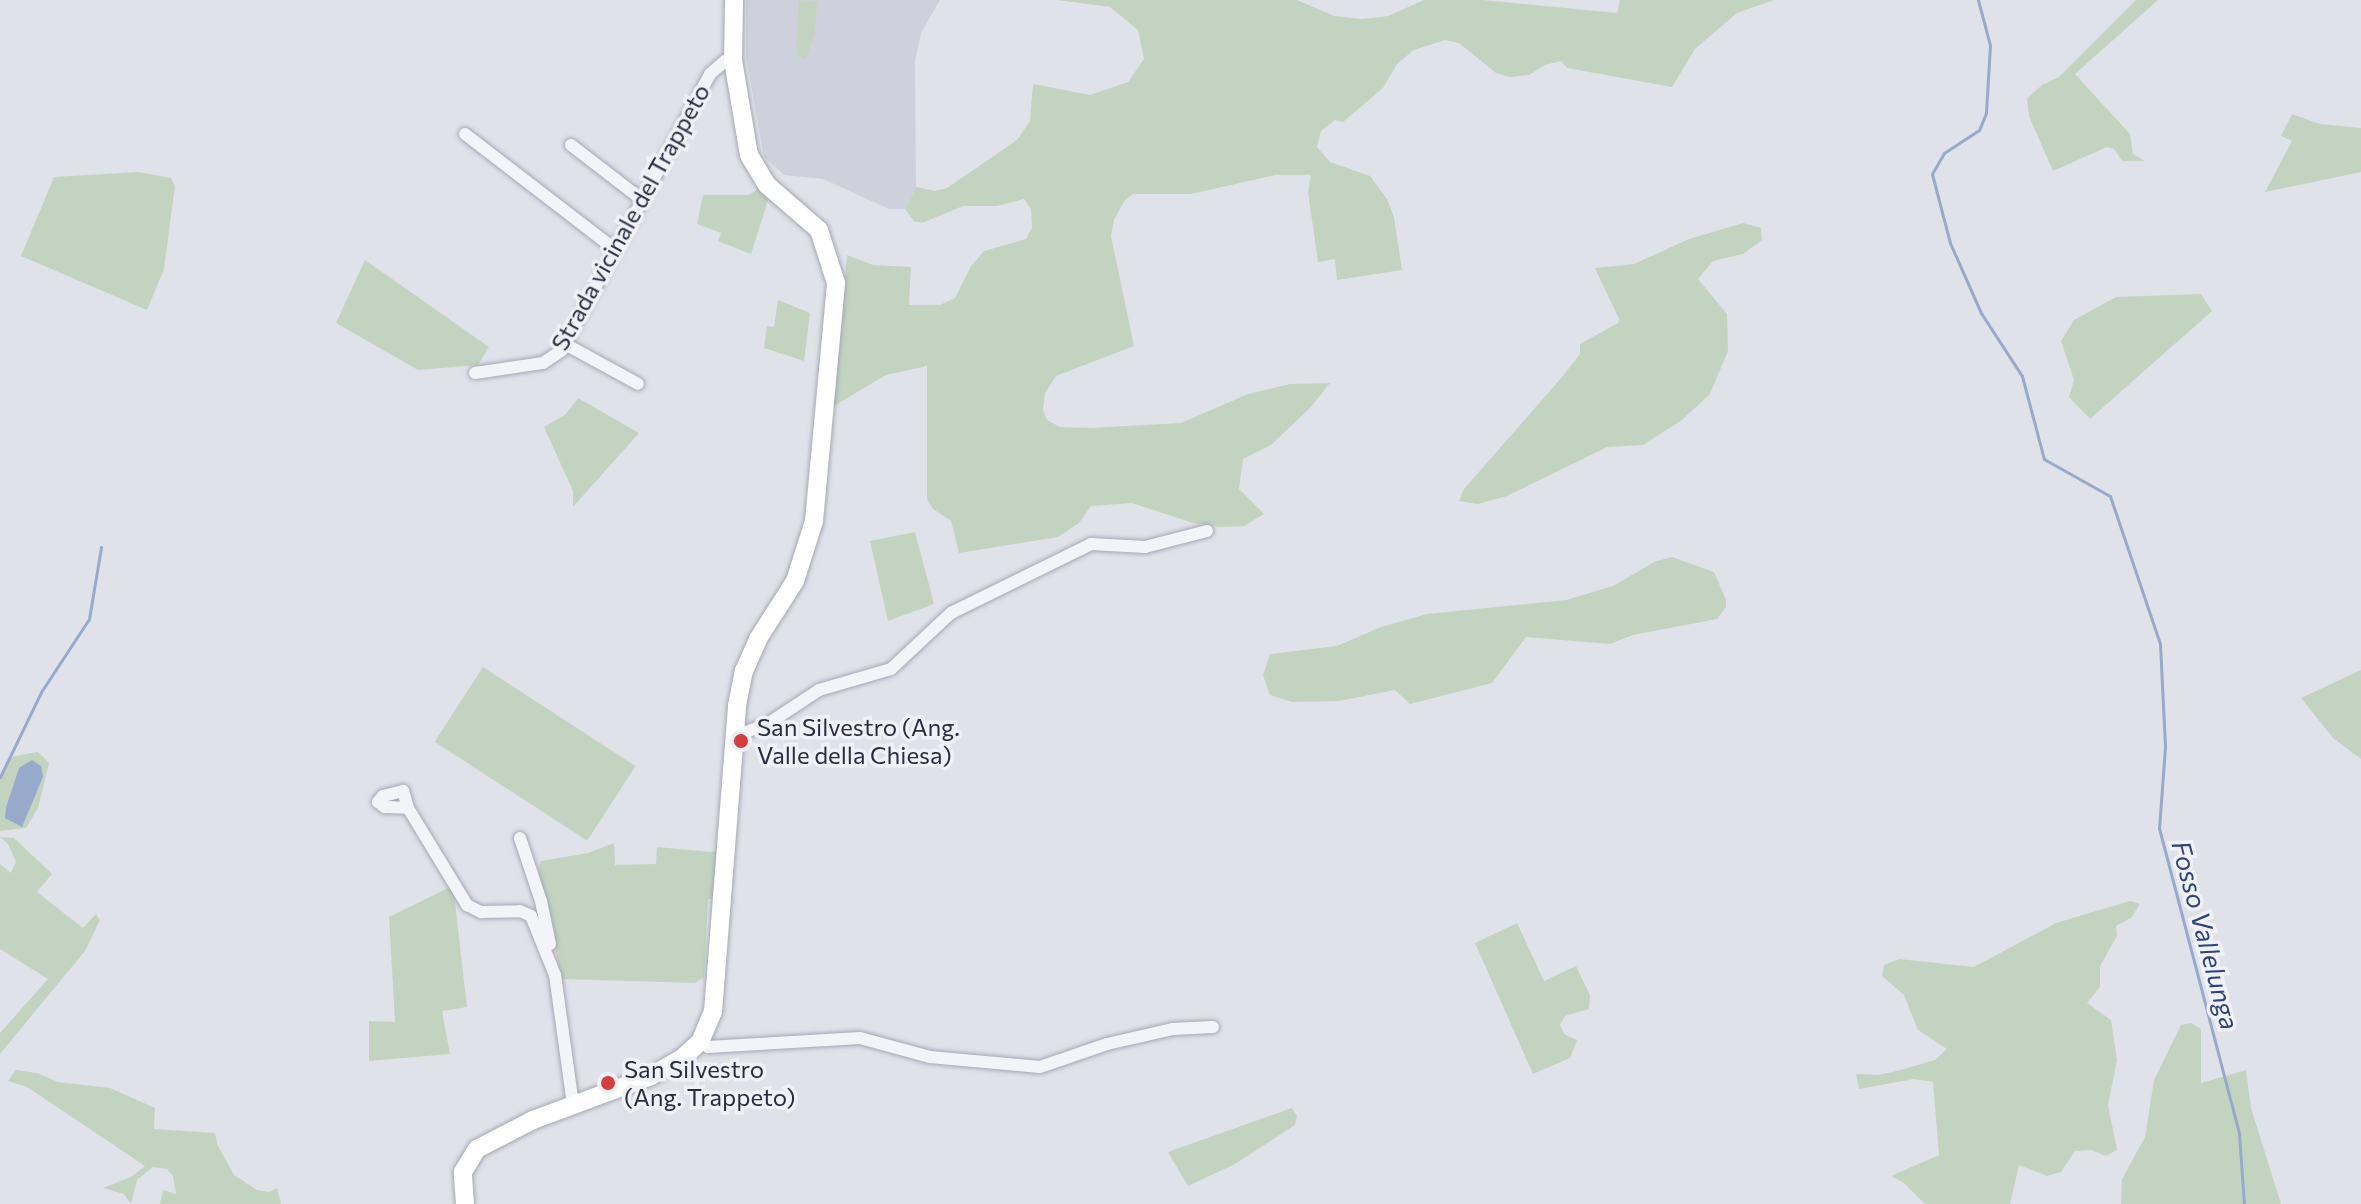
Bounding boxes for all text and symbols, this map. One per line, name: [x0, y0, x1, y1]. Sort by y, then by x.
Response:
street label: Strada vicinale del Trappeto: [545, 79, 715, 355]
place label: San Silvestro (Ang. Valle della Chiesa): [757, 713, 960, 769]
marker: San Silvestro (Ang. Valle della Chiesa): [732, 732, 750, 750]
water label: Fosso Vallelunga: [2166, 837, 2246, 1033]
place label: San Silvestro (Ang. Trappeto): [624, 1055, 795, 1111]
marker: San Silvestro (Ang. Trappeto): [599, 1074, 617, 1092]

